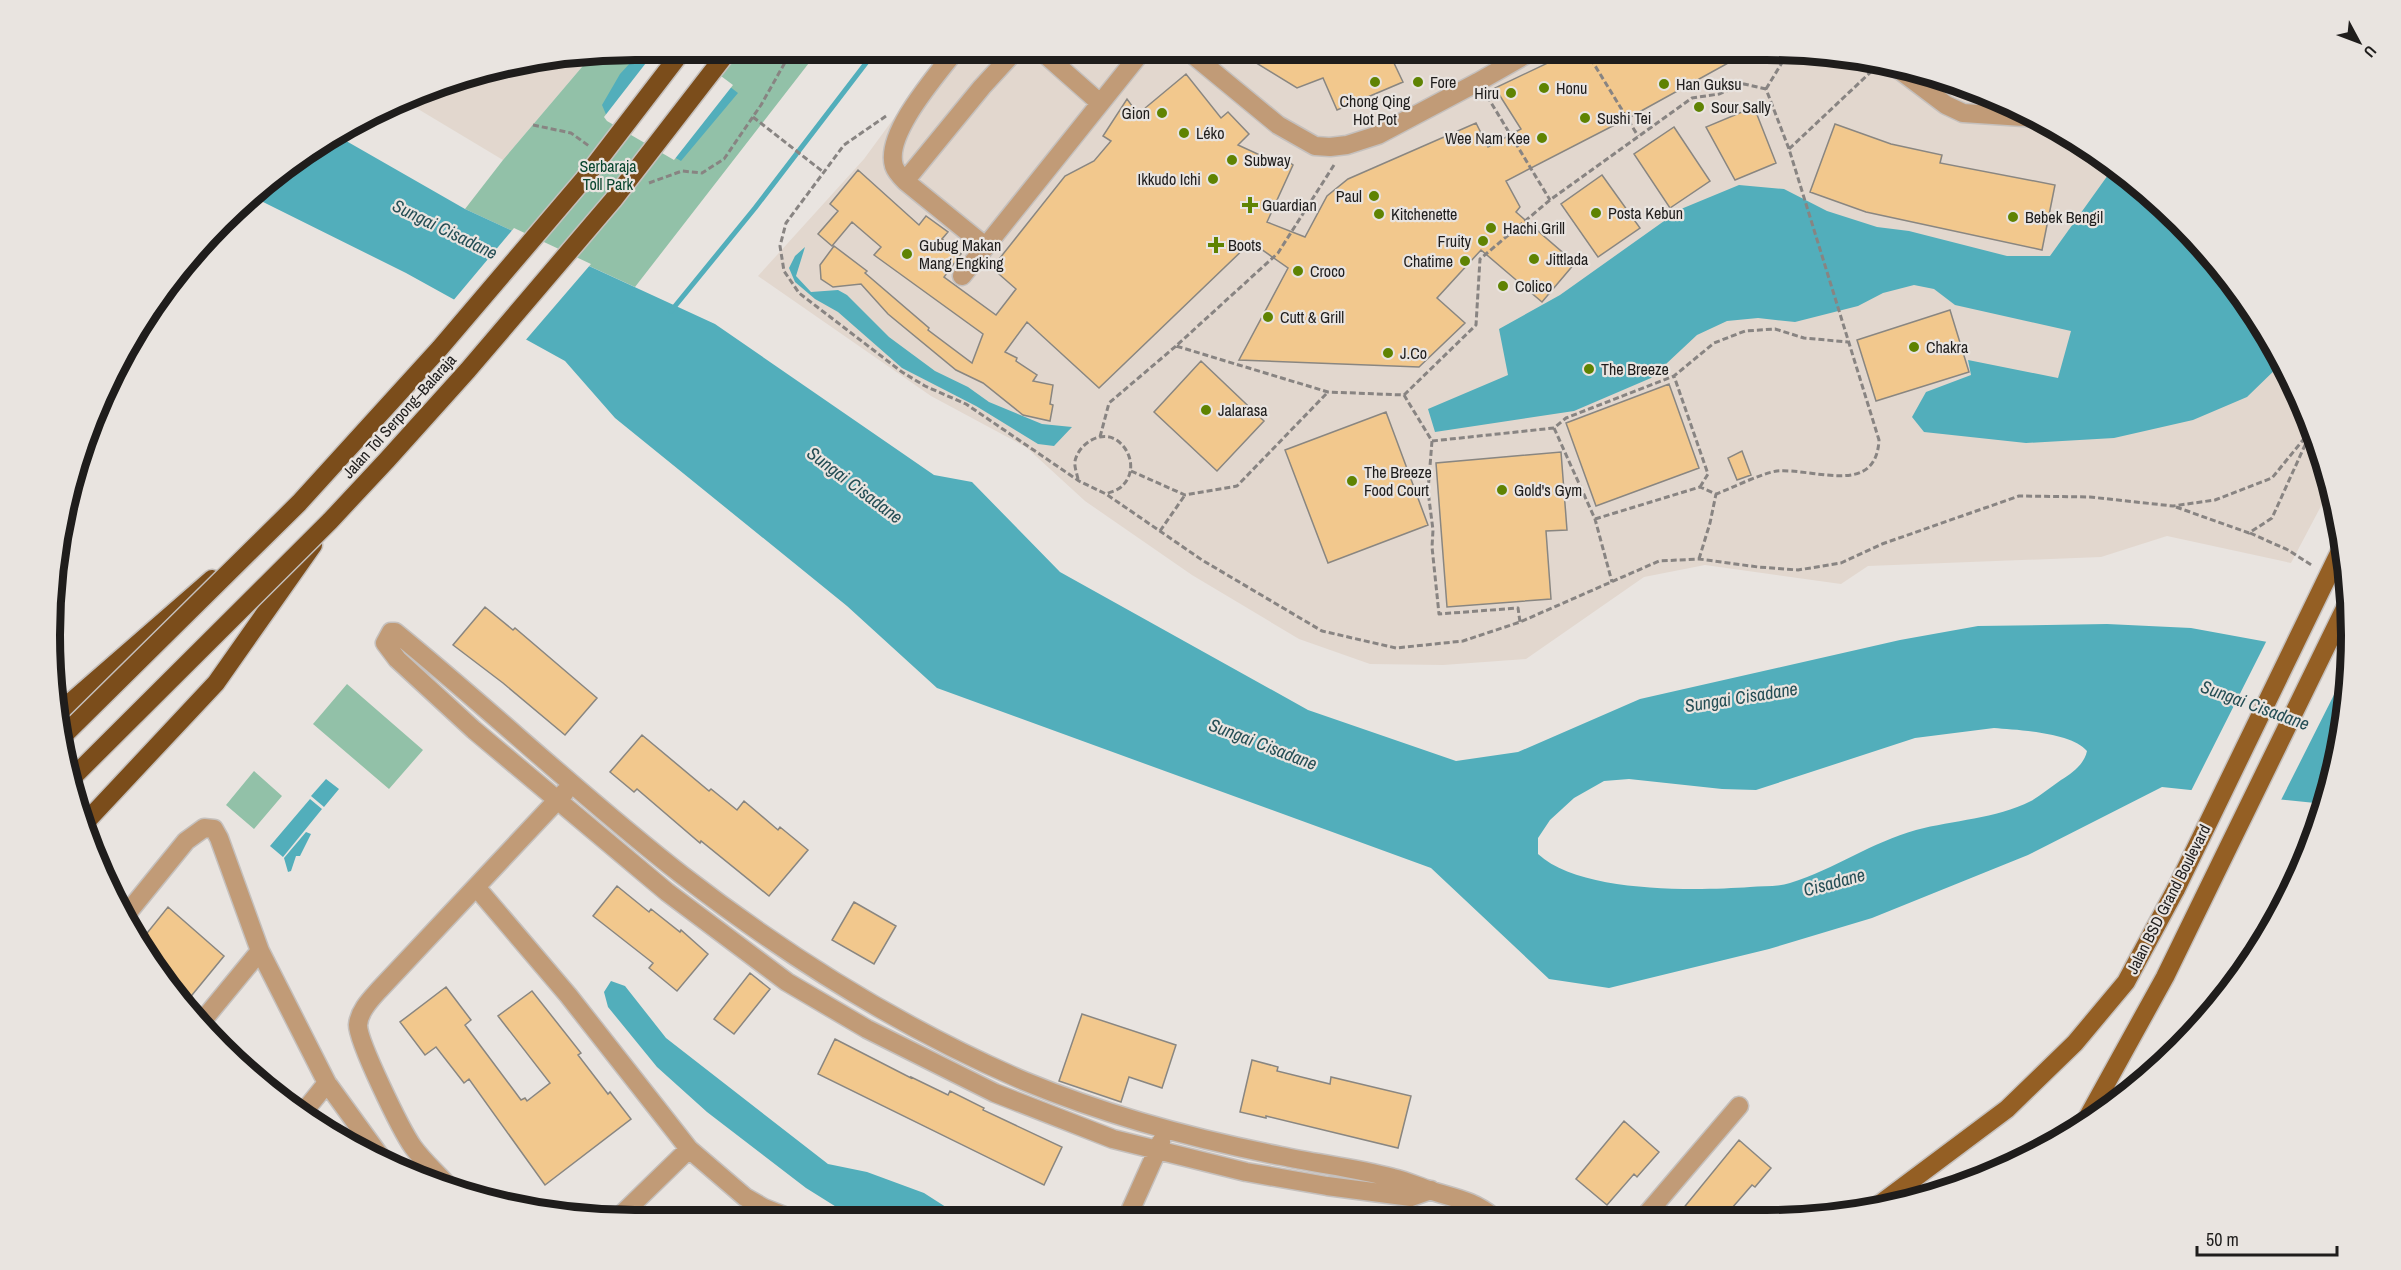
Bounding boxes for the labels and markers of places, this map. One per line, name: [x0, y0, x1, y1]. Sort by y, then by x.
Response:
place label: Fore: [1430, 71, 1456, 93]
place label: Han Guksu: [1676, 73, 1742, 95]
marker: Chong Qing Hot Pot: [1368, 75, 1382, 89]
marker: Fore: [1411, 75, 1425, 89]
place label: Honu: [1556, 77, 1587, 99]
marker: Han Guksu: [1657, 77, 1671, 91]
marker: Honu: [1537, 81, 1551, 95]
place label: Hiru: [1474, 82, 1499, 104]
marker: Hiru: [1504, 86, 1518, 100]
place label: Chong Qing Hot Pot: [1340, 90, 1411, 130]
place label: Sour Sally: [1711, 96, 1771, 118]
marker: Sour Sally: [1692, 100, 1706, 114]
place label: Gion: [1122, 102, 1150, 124]
marker: Gion: [1155, 106, 1169, 120]
place label: Sushi Tei: [1597, 107, 1651, 129]
marker: Sushi Tei: [1578, 111, 1592, 125]
place label: Léko: [1196, 122, 1224, 144]
marker: Léko: [1177, 126, 1191, 140]
place label: Wee Nam Kee: [1445, 127, 1530, 149]
marker: Wee Nam Kee: [1535, 131, 1549, 145]
place label: Subway: [1244, 149, 1291, 171]
marker: Subway: [1225, 153, 1239, 167]
place label: Ikkudo Ichi: [1138, 168, 1201, 190]
marker: Ikkudo Ichi: [1206, 172, 1220, 186]
place label: Paul: [1336, 185, 1362, 207]
marker: Paul: [1367, 189, 1381, 203]
place label: Guardian: [1262, 194, 1317, 216]
marker: Guardian: [1243, 198, 1257, 212]
place label: Posta Kebun: [1608, 202, 1683, 224]
place label: Kitchenette: [1391, 203, 1457, 225]
marker: Posta Kebun: [1589, 206, 1603, 220]
place label: Bebek Bengil: [2025, 206, 2103, 228]
marker: Kitchenette: [1372, 207, 1386, 221]
marker: Bebek Bengil: [2006, 210, 2020, 224]
place label: Hachi Grill: [1503, 217, 1565, 239]
marker: Hachi Grill: [1484, 221, 1498, 235]
place label: Fruity: [1437, 230, 1471, 252]
place label: Gubug Makan Mang Engking: [919, 234, 1004, 274]
place label: Boots: [1228, 234, 1262, 256]
marker: Fruity: [1476, 234, 1490, 248]
marker: Boots: [1209, 238, 1223, 252]
marker: Gubug Makan Mang Engking: [900, 247, 914, 261]
place label: Jittlada: [1546, 248, 1589, 270]
place label: Chatime: [1403, 250, 1453, 272]
marker: Jittlada: [1527, 252, 1541, 266]
marker: Chatime: [1458, 254, 1472, 268]
place label: Croco: [1310, 260, 1345, 282]
marker: Croco: [1291, 264, 1305, 278]
place label: Colico: [1515, 275, 1552, 297]
marker: Colico: [1496, 279, 1510, 293]
place label: Cutt & Grill: [1280, 306, 1344, 328]
marker: Cutt & Grill: [1261, 310, 1275, 324]
place label: Chakra: [1926, 336, 1969, 358]
marker: Chakra: [1907, 340, 1921, 354]
place label: J.Co: [1400, 342, 1427, 364]
marker: J.Co: [1381, 346, 1395, 360]
place label: The Breeze: [1601, 358, 1669, 380]
marker: The Breeze: [1582, 362, 1596, 376]
place label: Jalarasa: [1218, 399, 1268, 421]
marker: Jalarasa: [1199, 403, 1213, 417]
place label: The Breeze Food Court: [1364, 461, 1432, 501]
marker: The Breeze Food Court: [1345, 474, 1359, 488]
place label: Gold's Gym: [1514, 479, 1582, 501]
marker: Gold's Gym: [1495, 483, 1509, 497]

